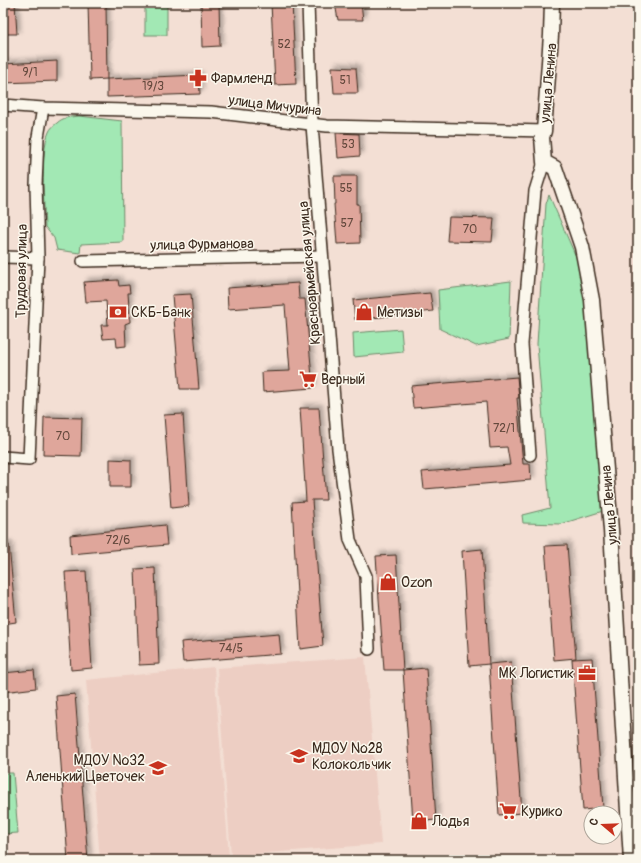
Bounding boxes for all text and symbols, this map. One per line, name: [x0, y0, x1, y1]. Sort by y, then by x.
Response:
house number: 52: [277, 37, 291, 52]
street label: улица Ленина: [536, 42, 560, 125]
house number: 9/1: [22, 65, 38, 80]
pharmacy icon: Фармленд: [188, 68, 208, 88]
place label: Фармленд: [211, 70, 273, 87]
house number: 51: [339, 73, 351, 88]
house number: 19/3: [142, 79, 164, 94]
street label: улица Мичурина: [226, 91, 322, 120]
house number: 53: [341, 137, 355, 152]
house number: 55: [339, 181, 353, 196]
street label: Красноармейская улица: [295, 200, 324, 345]
house number: 57: [341, 216, 354, 231]
house number: 70: [463, 222, 477, 237]
street label: Трудовая улица: [12, 224, 31, 318]
street label: улица Фурманова: [149, 235, 254, 254]
bank icon: СКБ-Банк: [108, 302, 128, 322]
shop icon: Метизы: [354, 302, 374, 322]
place label: СКБ-Банк: [131, 304, 191, 321]
place label: Метизы: [377, 304, 423, 321]
supermarket icon: Верный: [298, 369, 318, 389]
place label: Верный: [321, 371, 365, 388]
house number: 72/1: [493, 421, 515, 436]
house number: 70: [56, 429, 70, 444]
street label: улица Ленина: [598, 464, 622, 547]
house number: 72/6: [106, 533, 130, 548]
shop icon: Ozon: [378, 572, 398, 592]
place label: Ozon: [401, 574, 433, 591]
house number: 74/5: [219, 641, 243, 656]
office icon: МК Логистик: [577, 663, 597, 683]
place label: МК Логистик: [499, 665, 574, 682]
place label: МДОУ №28 Колокольчик: [312, 740, 392, 773]
school or university icon: МДОУ №28 Колокольчик: [289, 746, 309, 766]
place label: МДОУ №32 Аленький Цветочек: [26, 752, 145, 785]
school or university icon: МДОУ №32 Аленький Цветочек: [148, 758, 168, 778]
supermarket icon: Курико: [498, 801, 518, 821]
place label: Курико: [521, 803, 563, 820]
north arrow: [583, 805, 623, 845]
shop icon: Лодья: [409, 811, 429, 831]
place label: Лодья: [431, 813, 469, 830]
text: С: [587, 816, 601, 827]

